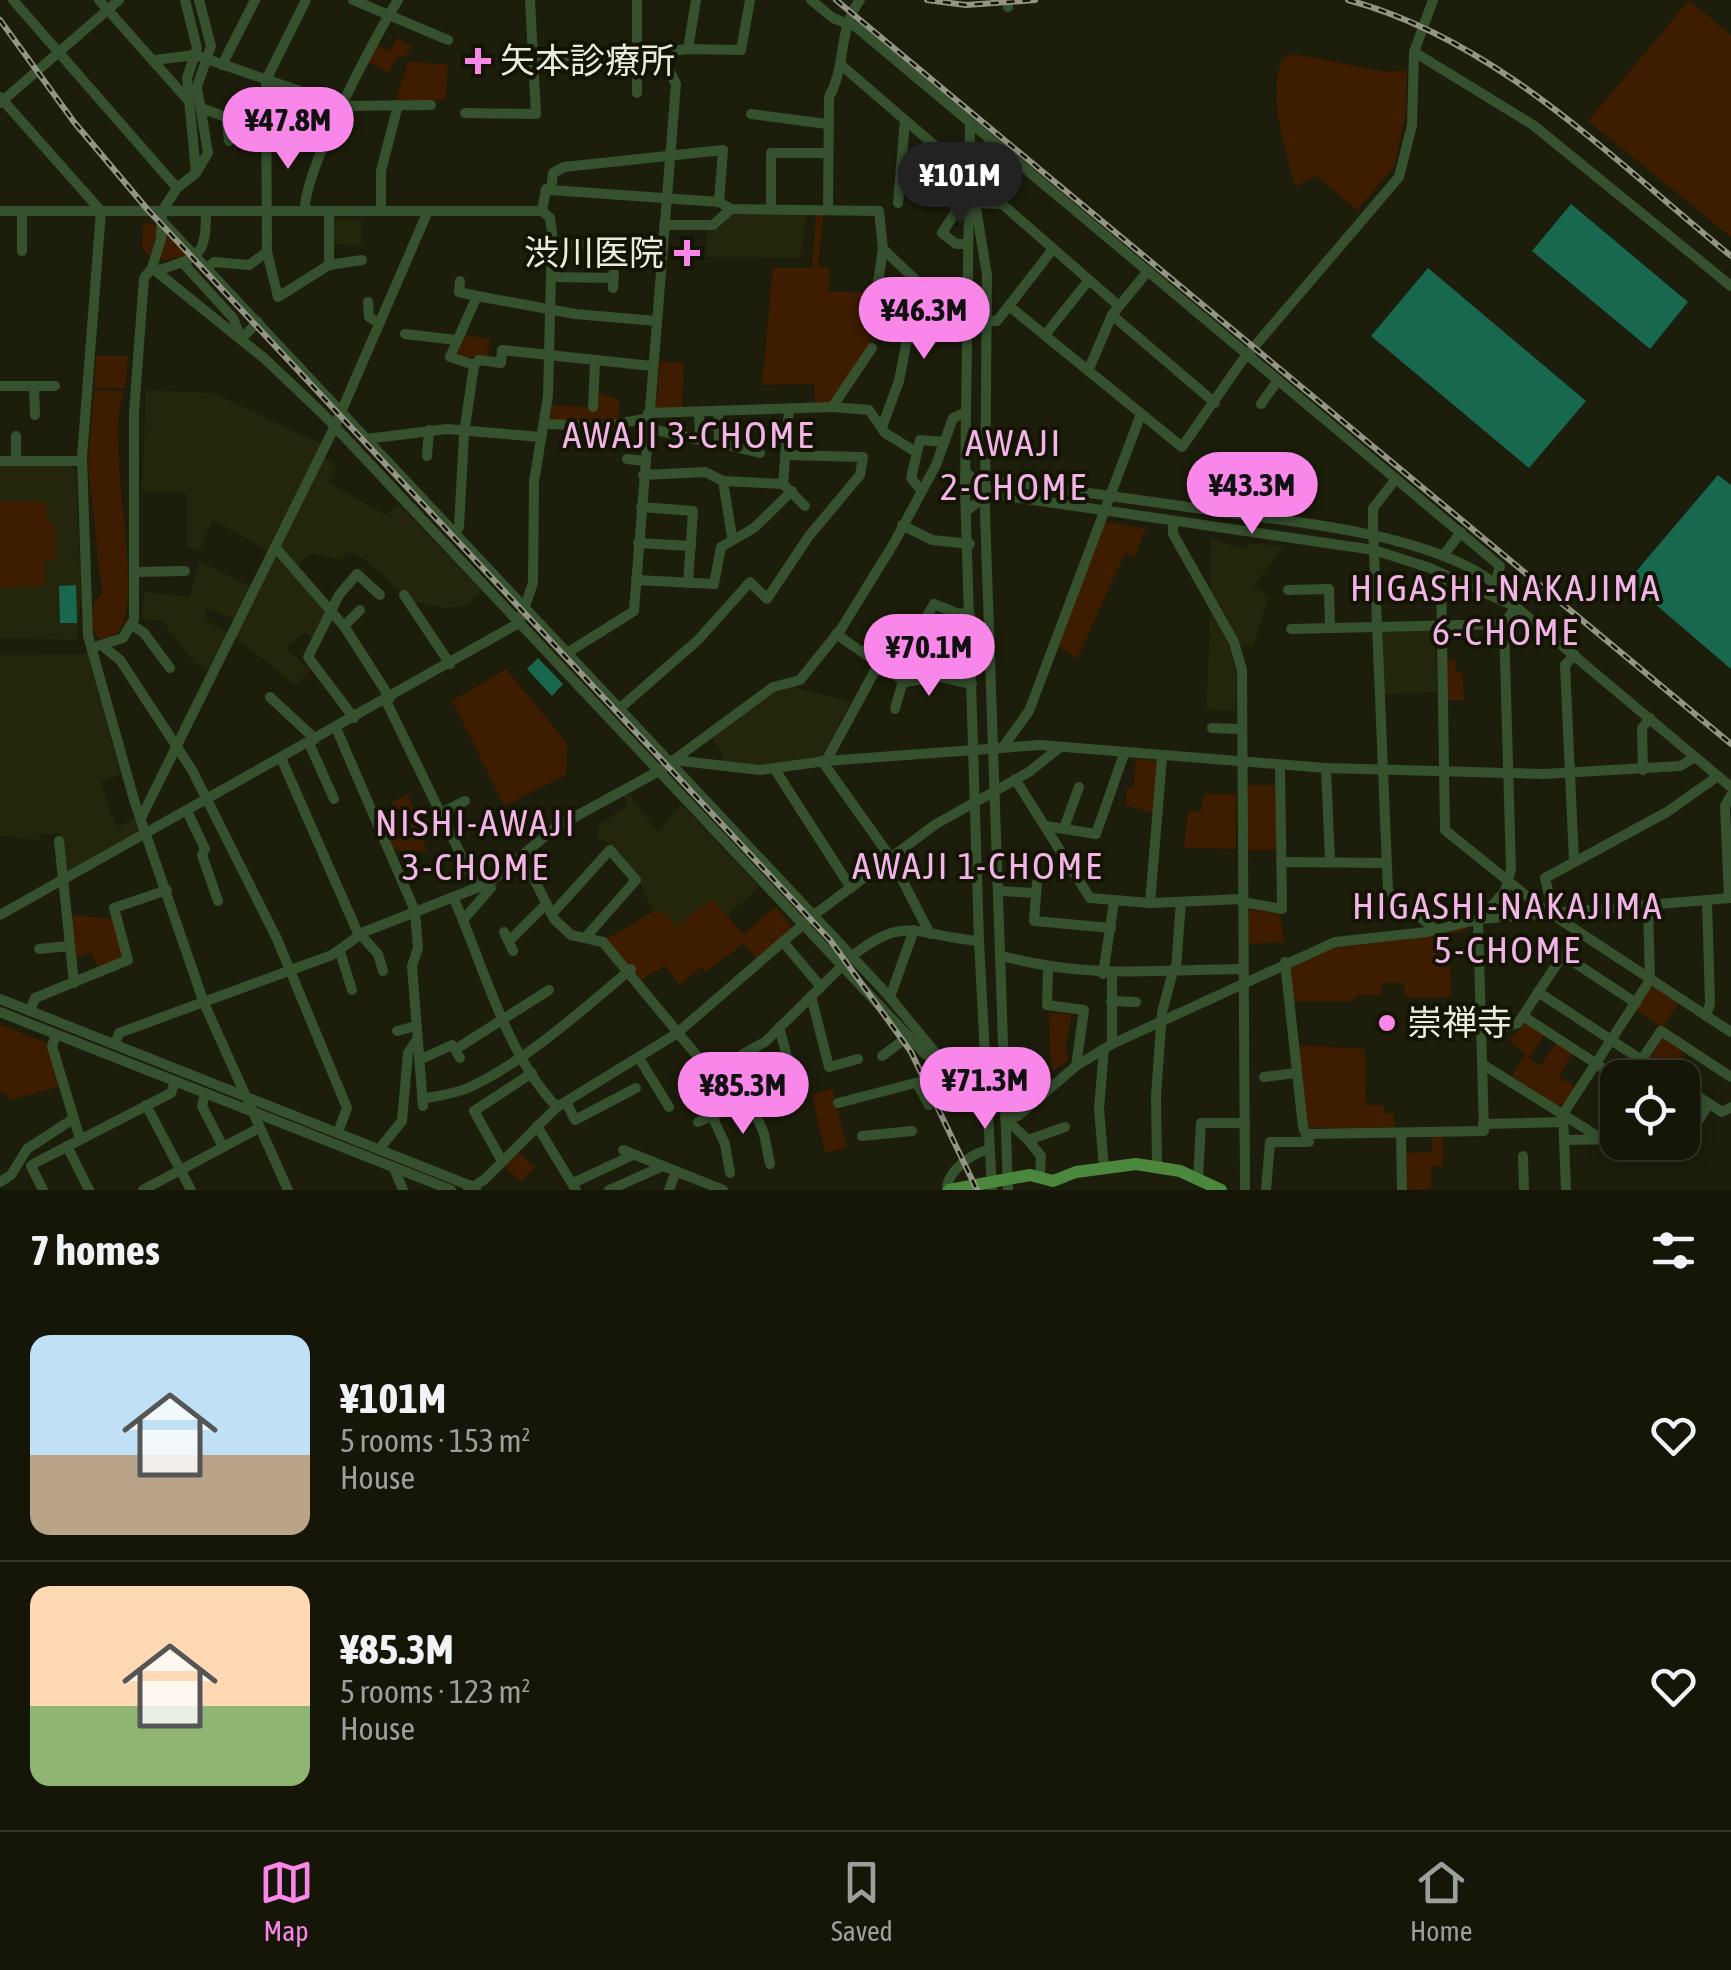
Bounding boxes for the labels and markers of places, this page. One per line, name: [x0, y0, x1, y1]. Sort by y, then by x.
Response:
place label: 矢本診療所: [500, 40, 675, 80]
marker: 矢本診療所: [465, 48, 491, 74]
pin: ¥47.8M: [207, 87, 369, 172]
pin: ¥101M: [890, 142, 1030, 227]
place label: 渋川医院: [524, 232, 664, 272]
marker: 渋川医院: [674, 240, 700, 266]
pin: ¥46.3M: [843, 277, 1005, 362]
pin: ¥43.3M: [1171, 452, 1333, 537]
pin: ¥70.1M: [848, 614, 1010, 699]
place label: 崇禅寺: [1407, 1002, 1512, 1042]
marker: 崇禅寺: [1376, 1012, 1398, 1034]
pin: ¥71.3M: [904, 1047, 1066, 1132]
pin: ¥85.3M: [662, 1052, 824, 1137]

